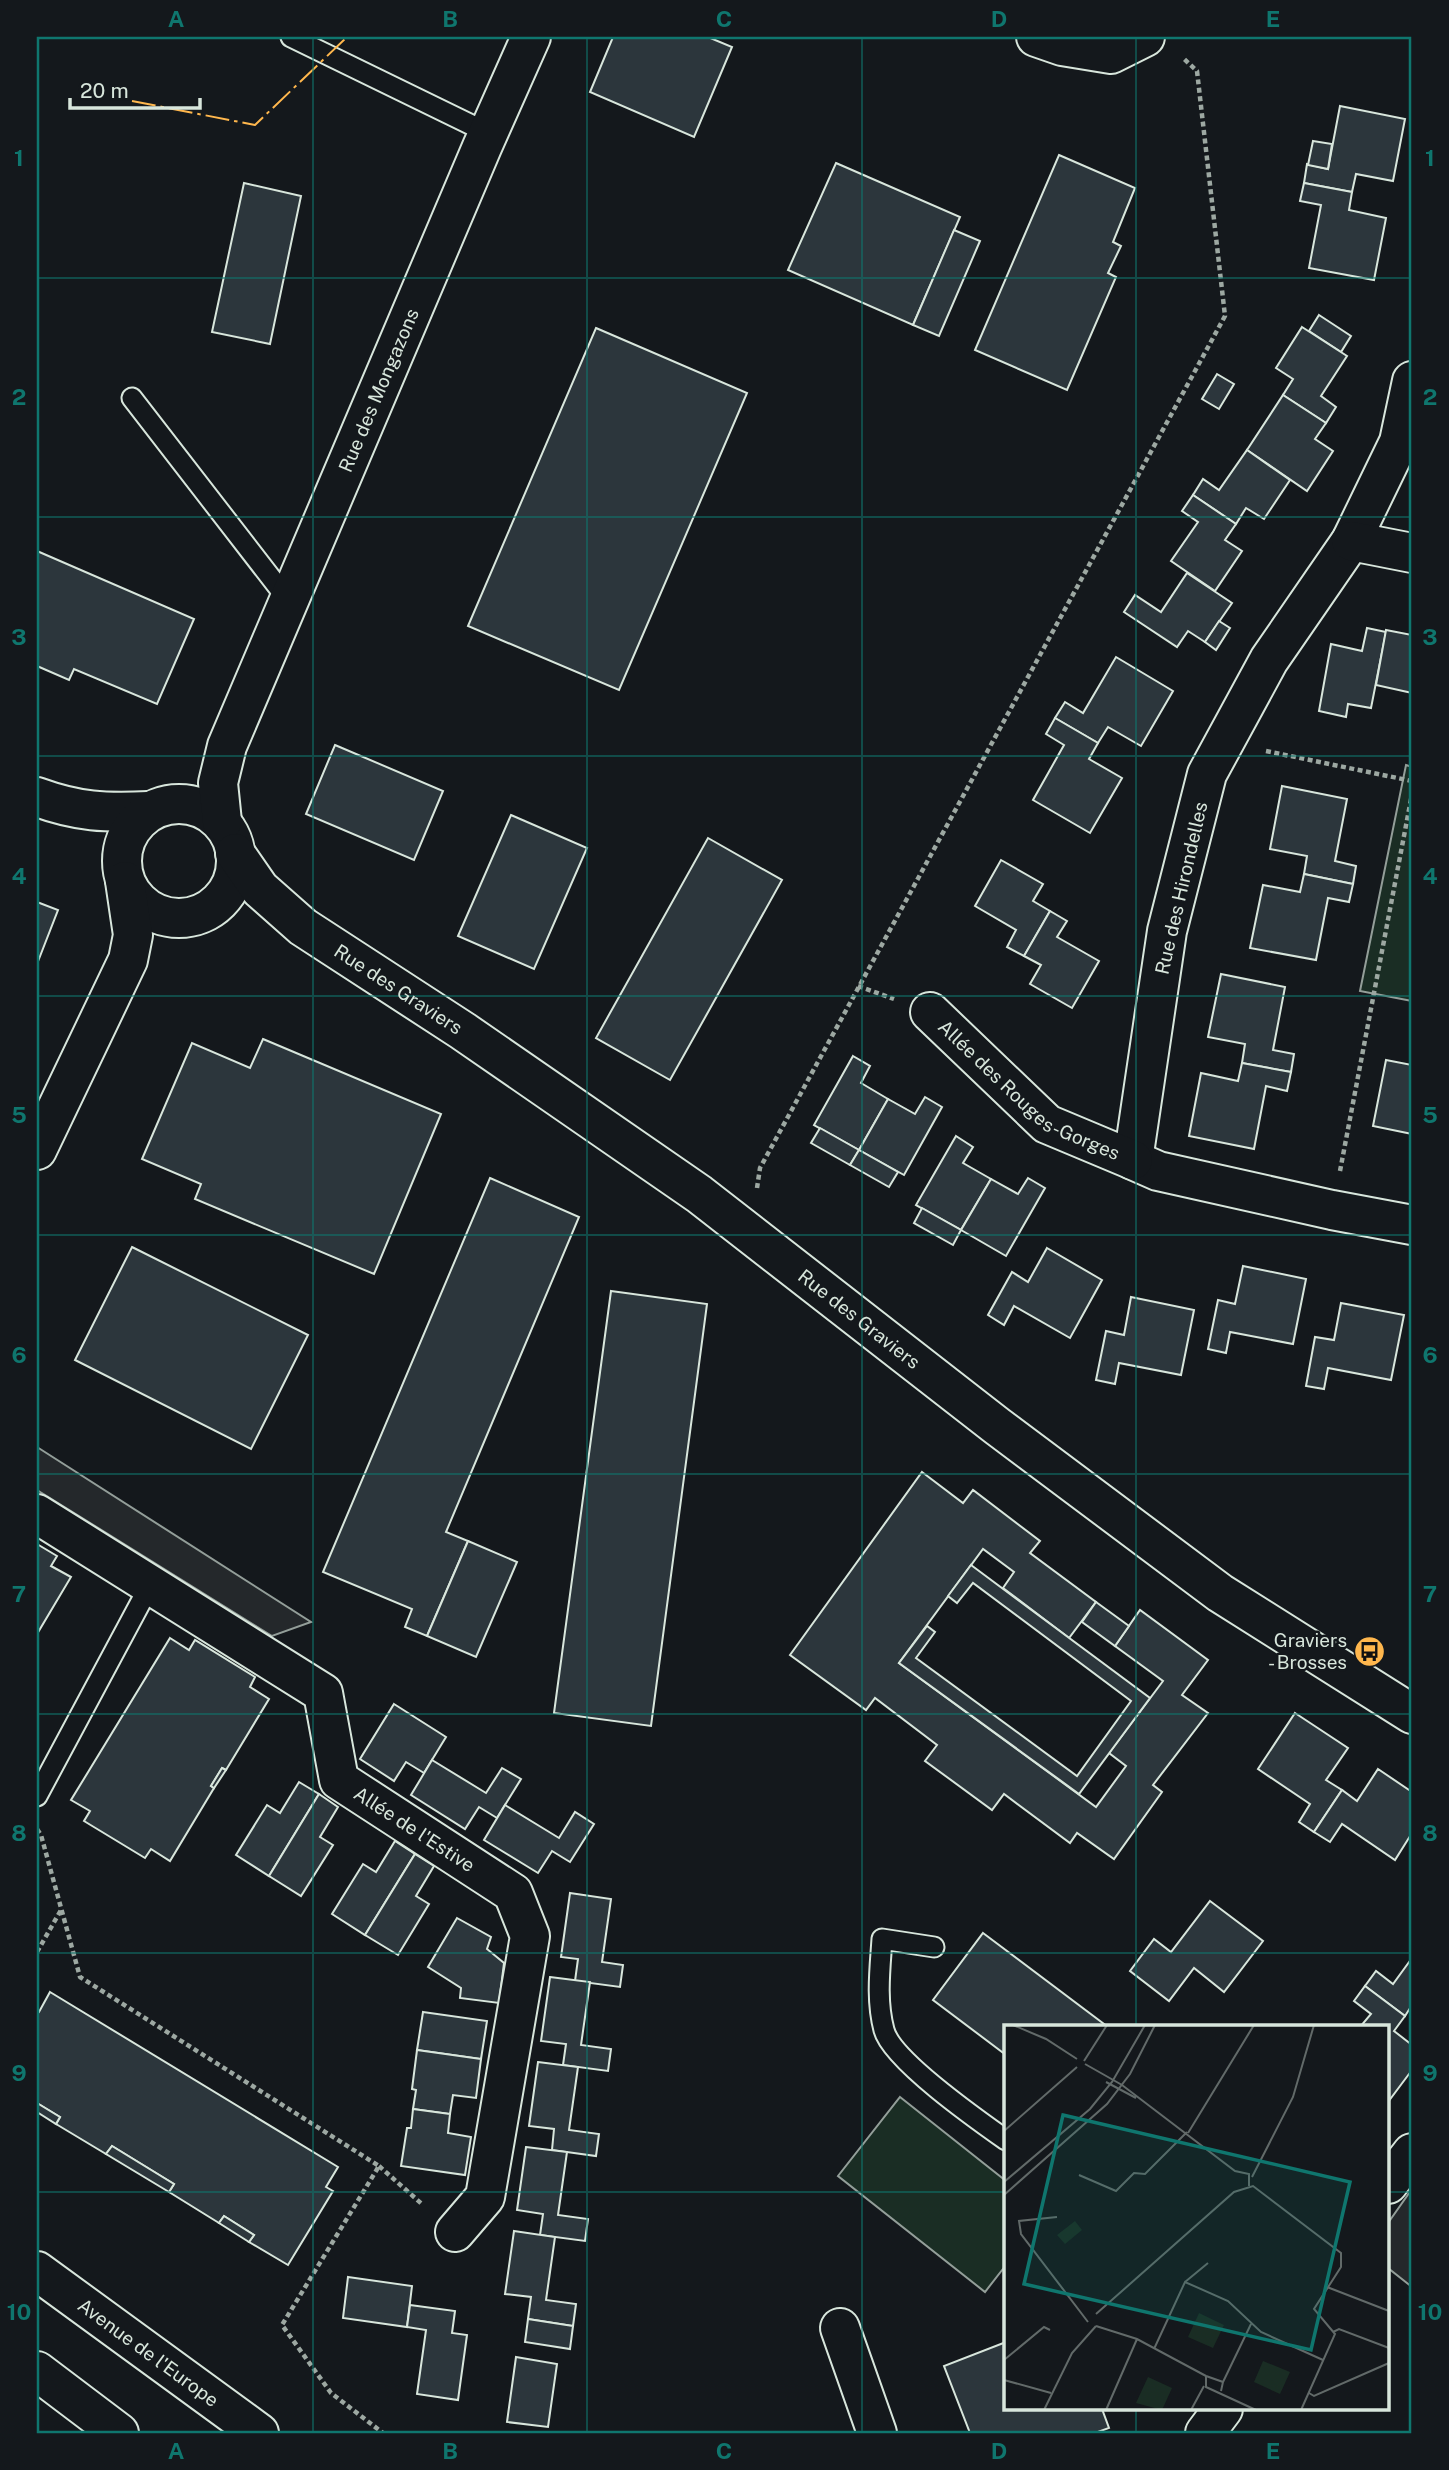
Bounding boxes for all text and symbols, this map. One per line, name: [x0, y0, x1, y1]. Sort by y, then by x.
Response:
text: A: [168, 5, 185, 32]
text: B: [442, 5, 458, 32]
text: C: [716, 5, 732, 32]
text: D: [991, 5, 1007, 32]
text: E: [1266, 5, 1280, 32]
scale bar: [70, 66, 200, 110]
text: 20 m: [80, 78, 129, 103]
text: 1: [14, 144, 24, 171]
text: 1: [1425, 144, 1435, 171]
street label: Rue des Mongazons: [334, 305, 423, 475]
text: 2: [12, 383, 26, 410]
text: 2: [1423, 383, 1437, 410]
text: 3: [11, 623, 27, 650]
text: 3: [1422, 623, 1438, 650]
street label: Rue des Hirondelles: [1150, 800, 1212, 976]
text: 4: [11, 862, 27, 889]
text: 4: [1422, 862, 1438, 889]
street label: Rue des Graviers: [330, 939, 467, 1039]
street label: Allée des Rouges-Gorges: [934, 1015, 1123, 1164]
text: 5: [11, 1101, 27, 1128]
text: 5: [1422, 1101, 1438, 1128]
street label: Rue des Graviers: [794, 1265, 925, 1373]
text: 6: [11, 1341, 27, 1368]
text: 6: [1422, 1341, 1438, 1368]
text: 7: [12, 1580, 26, 1607]
text: 7: [1423, 1580, 1437, 1607]
place label: Graviers - Brosses: [1268, 1629, 1347, 1673]
bus stop icon: Graviers - Brosses: [1353, 1634, 1387, 1668]
street label: Allée de l'Estive: [350, 1782, 479, 1876]
text: 8: [11, 1819, 27, 1846]
text: 8: [1422, 1819, 1438, 1846]
inset map: [1004, 2025, 1390, 2410]
text: 9: [11, 2059, 27, 2086]
text: 9: [1422, 2059, 1438, 2086]
street label: Avenue de l'Europe: [74, 2294, 223, 2411]
text: 10: [7, 2298, 31, 2325]
text: 10: [1418, 2298, 1442, 2325]
text: A: [168, 2437, 185, 2464]
text: B: [442, 2437, 458, 2464]
text: C: [716, 2437, 732, 2464]
text: D: [991, 2437, 1007, 2464]
text: E: [1266, 2437, 1280, 2464]

